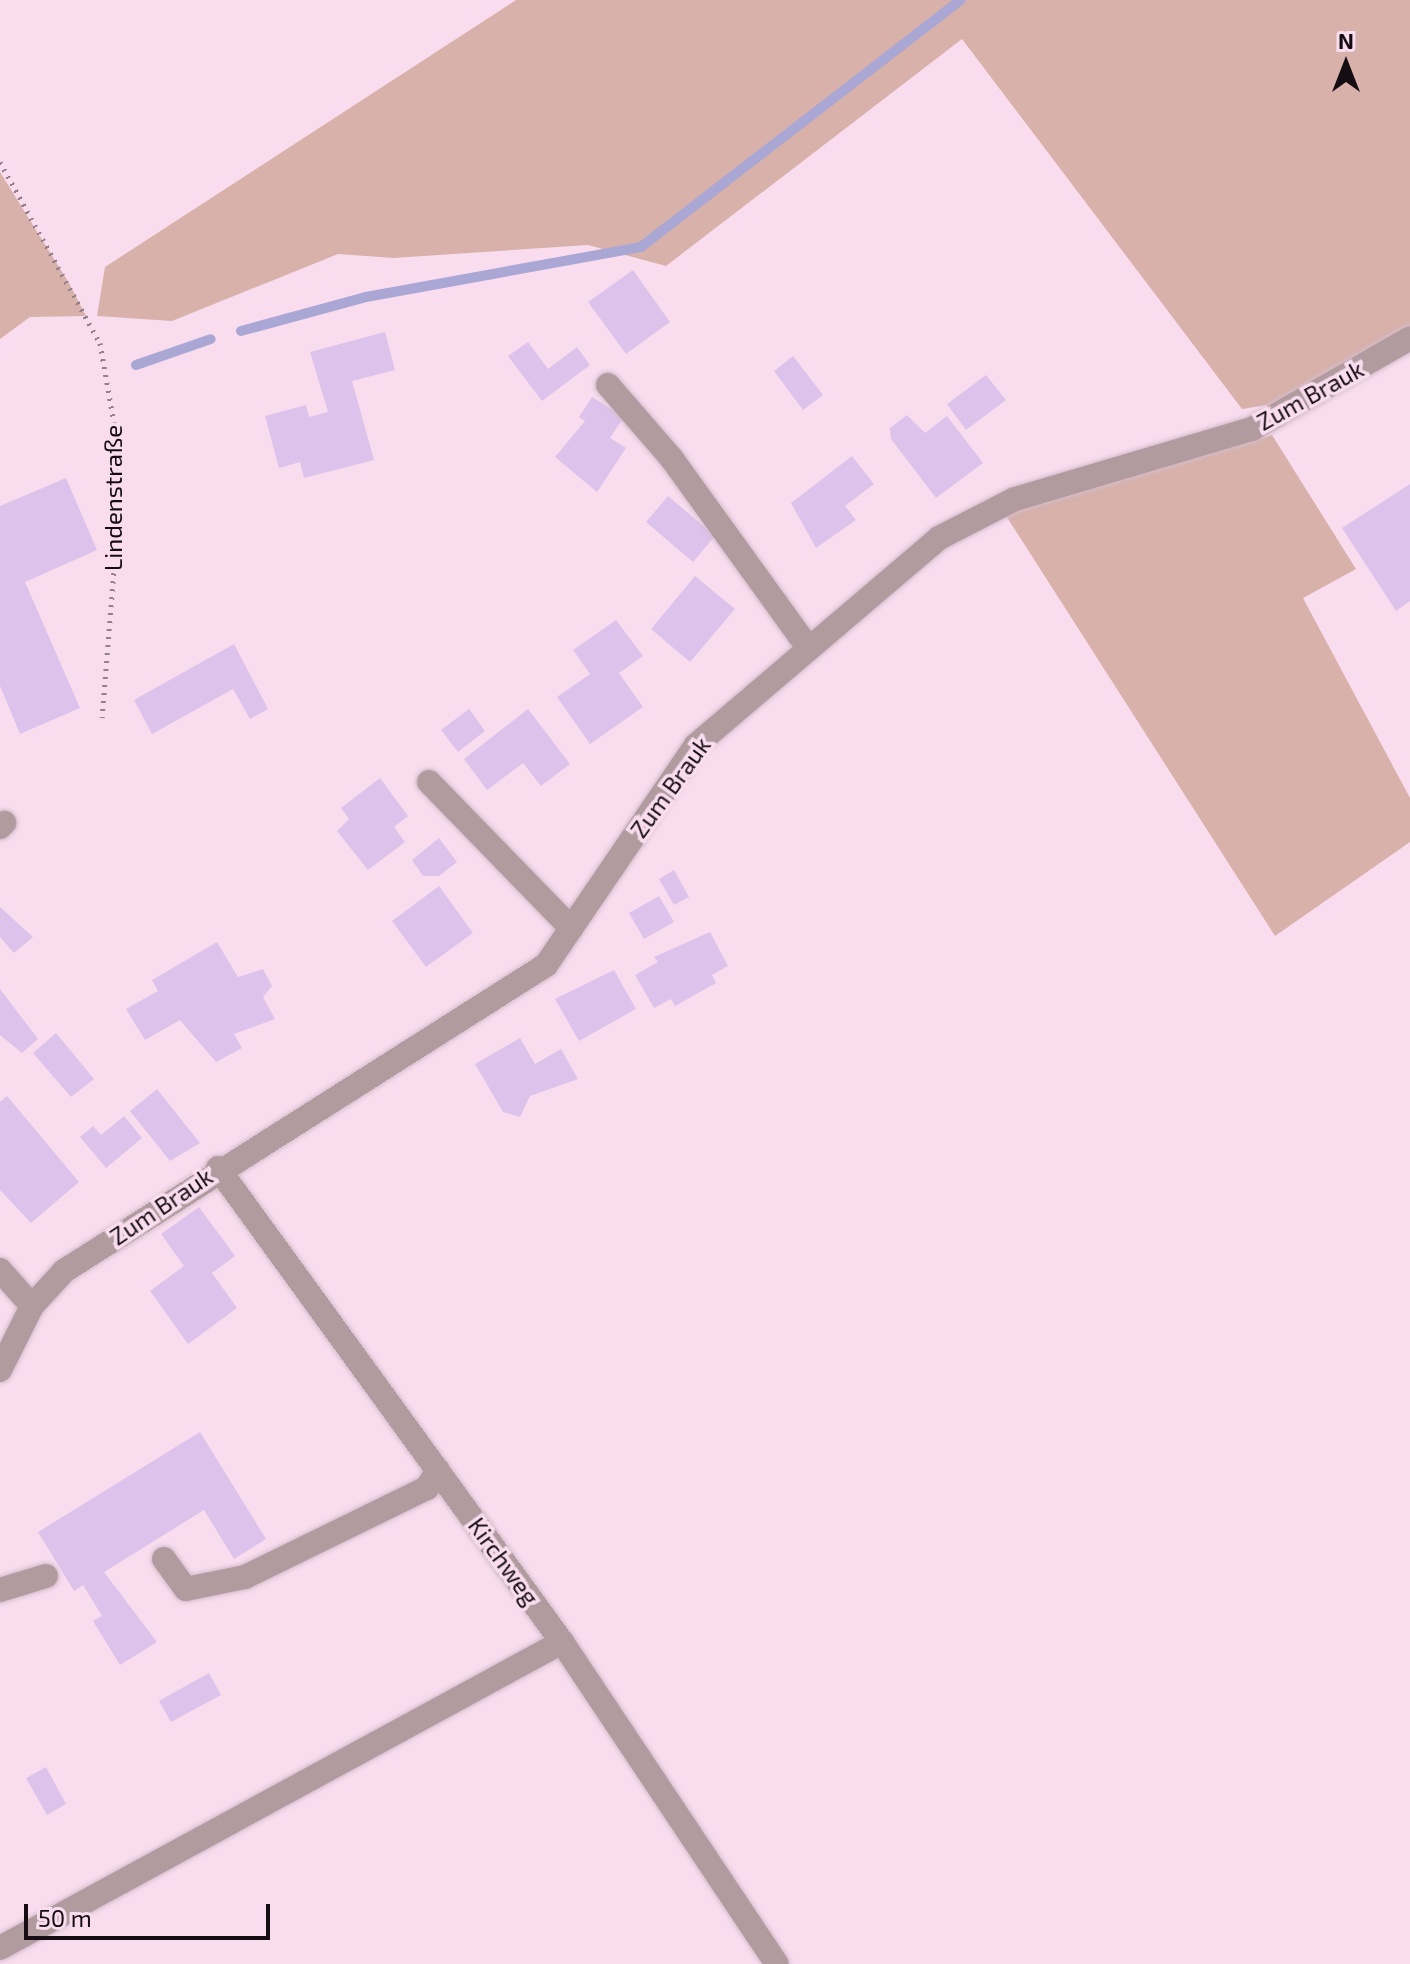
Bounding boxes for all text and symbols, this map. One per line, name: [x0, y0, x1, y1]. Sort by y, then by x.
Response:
north arrow: [1306, 24, 1386, 104]
text: N: [1338, 27, 1354, 53]
street label: Zum Brauk: [1252, 354, 1368, 436]
street label: Lindenstraße: [99, 425, 127, 571]
street label: Zum Brauk: [624, 731, 716, 843]
street label: Zum Brauk: [104, 1161, 218, 1251]
street label: Kirchweg: [463, 1512, 545, 1610]
scale bar: [28, 1888, 274, 1938]
text: 50 m: [38, 1903, 92, 1932]

